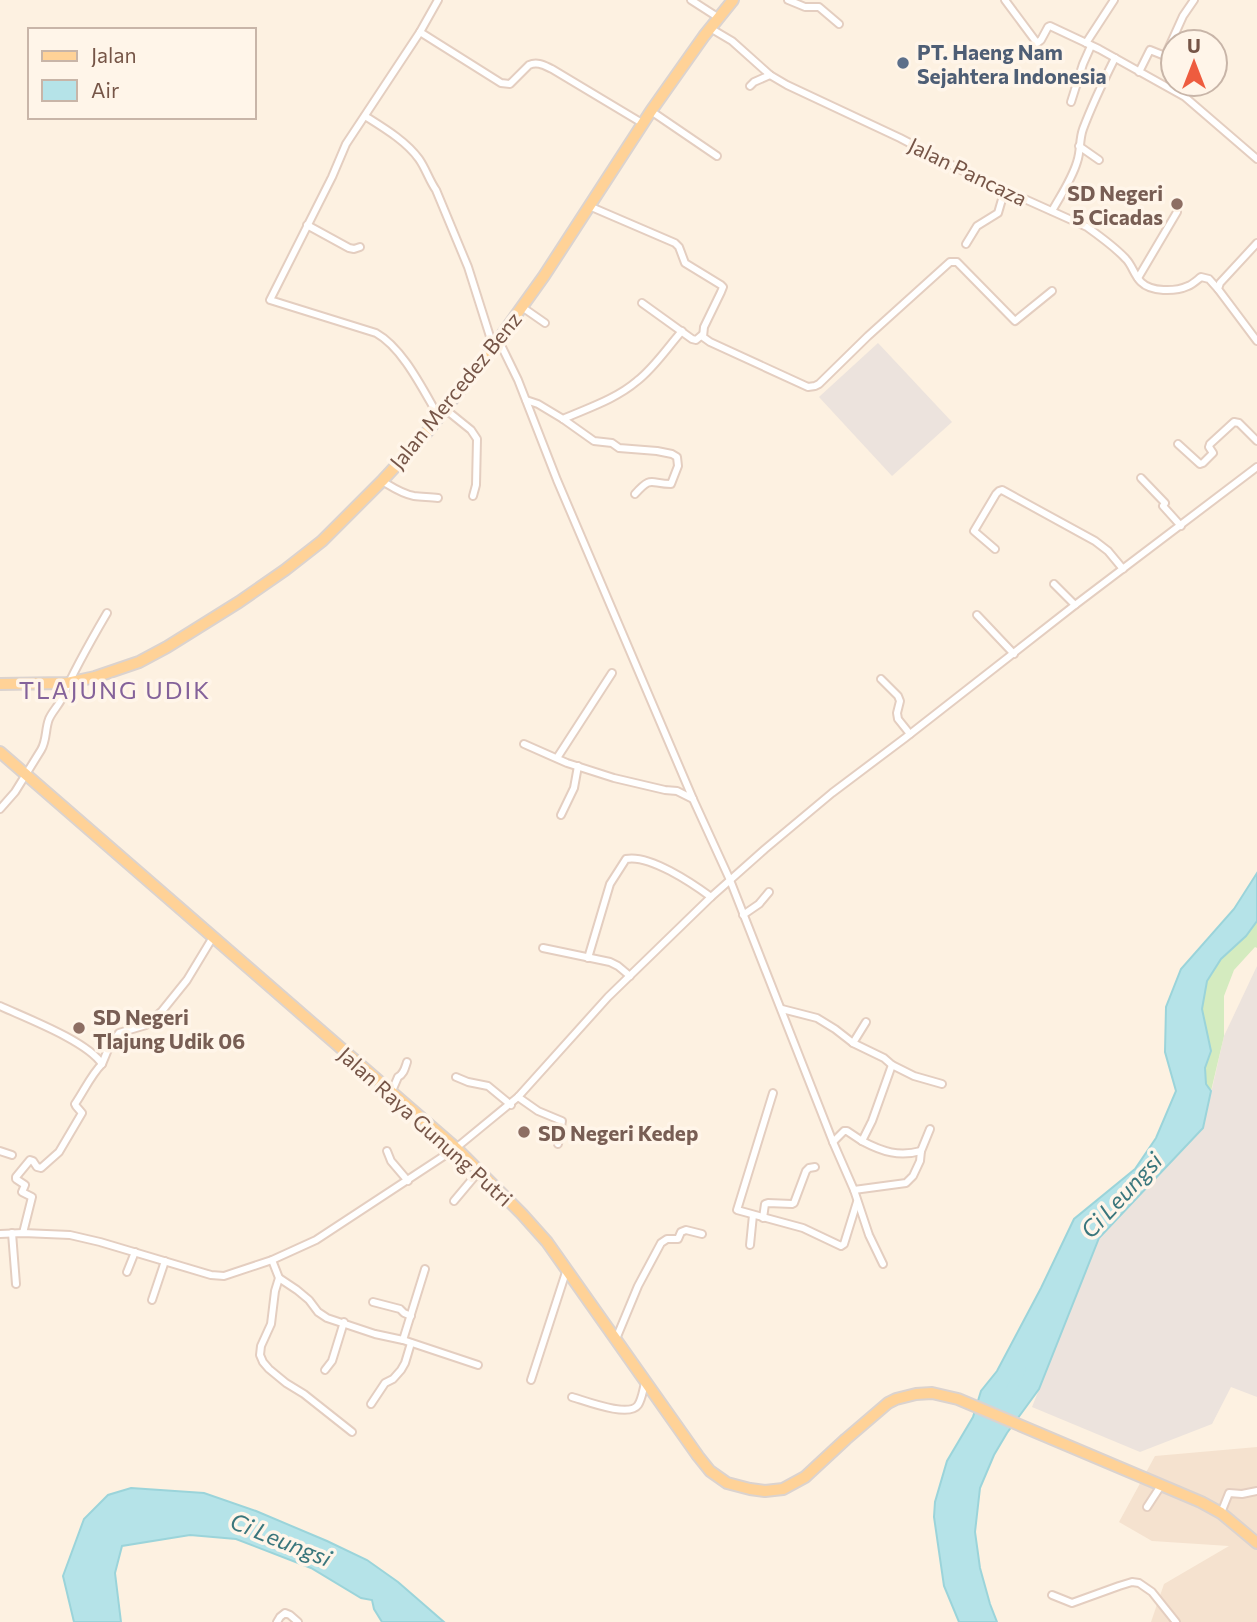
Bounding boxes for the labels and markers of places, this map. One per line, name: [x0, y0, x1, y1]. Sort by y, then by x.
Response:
place label: PT. Haeng Nam Sejahtera Indonesia: [917, 39, 1107, 88]
marker: PT. Haeng Nam Sejahtera Indonesia: [895, 55, 911, 71]
place label: SD Negeri 5 Cicadas: [1067, 180, 1163, 229]
marker: SD Negeri 5 Cicadas: [1169, 196, 1185, 212]
place label: SD Negeri Tlajung Udik 06: [93, 1004, 245, 1053]
marker: SD Negeri Tlajung Udik 06: [71, 1020, 87, 1036]
place label: SD Negeri Kedep: [538, 1120, 698, 1145]
marker: SD Negeri Kedep: [516, 1124, 532, 1140]

